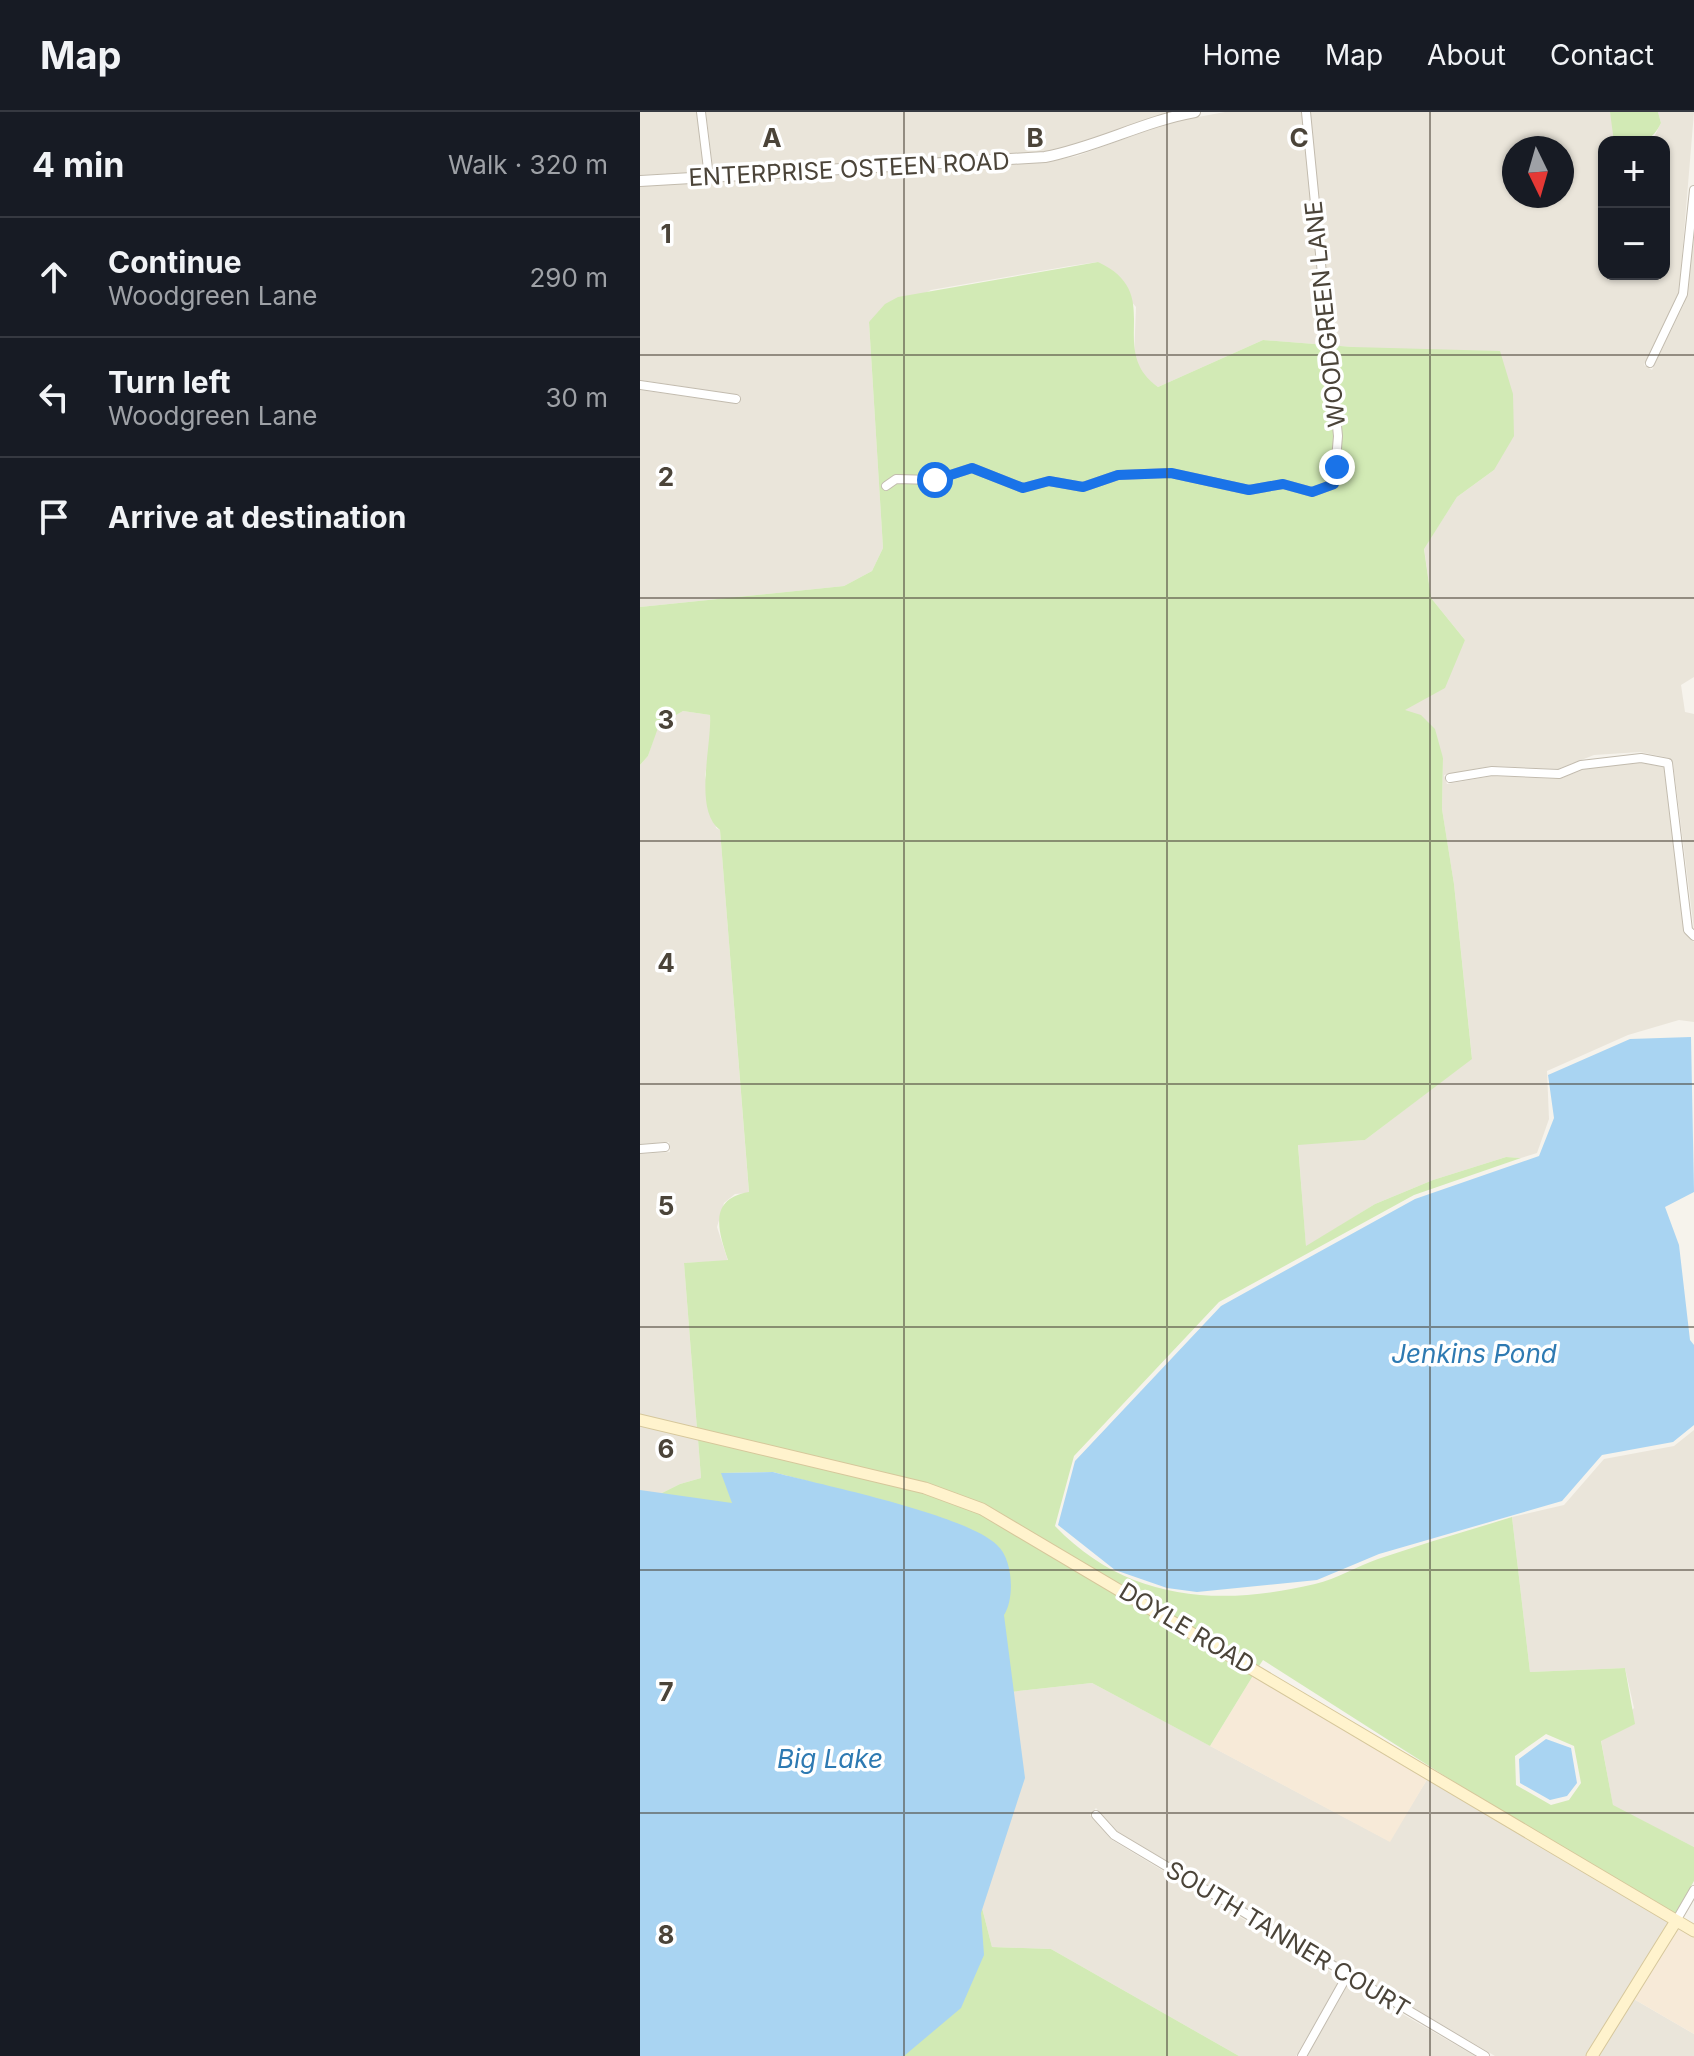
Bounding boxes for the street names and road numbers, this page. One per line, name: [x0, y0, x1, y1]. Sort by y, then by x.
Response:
street label: ENTERPRISE OSTEEN ROAD: [688, 146, 1010, 192]
street label: WOODGREEN LANE: [1299, 199, 1351, 429]
street label: DOYLE ROAD: [1114, 1576, 1260, 1680]
street label: SOUTH TANNER COURT: [1161, 1855, 1415, 2023]

